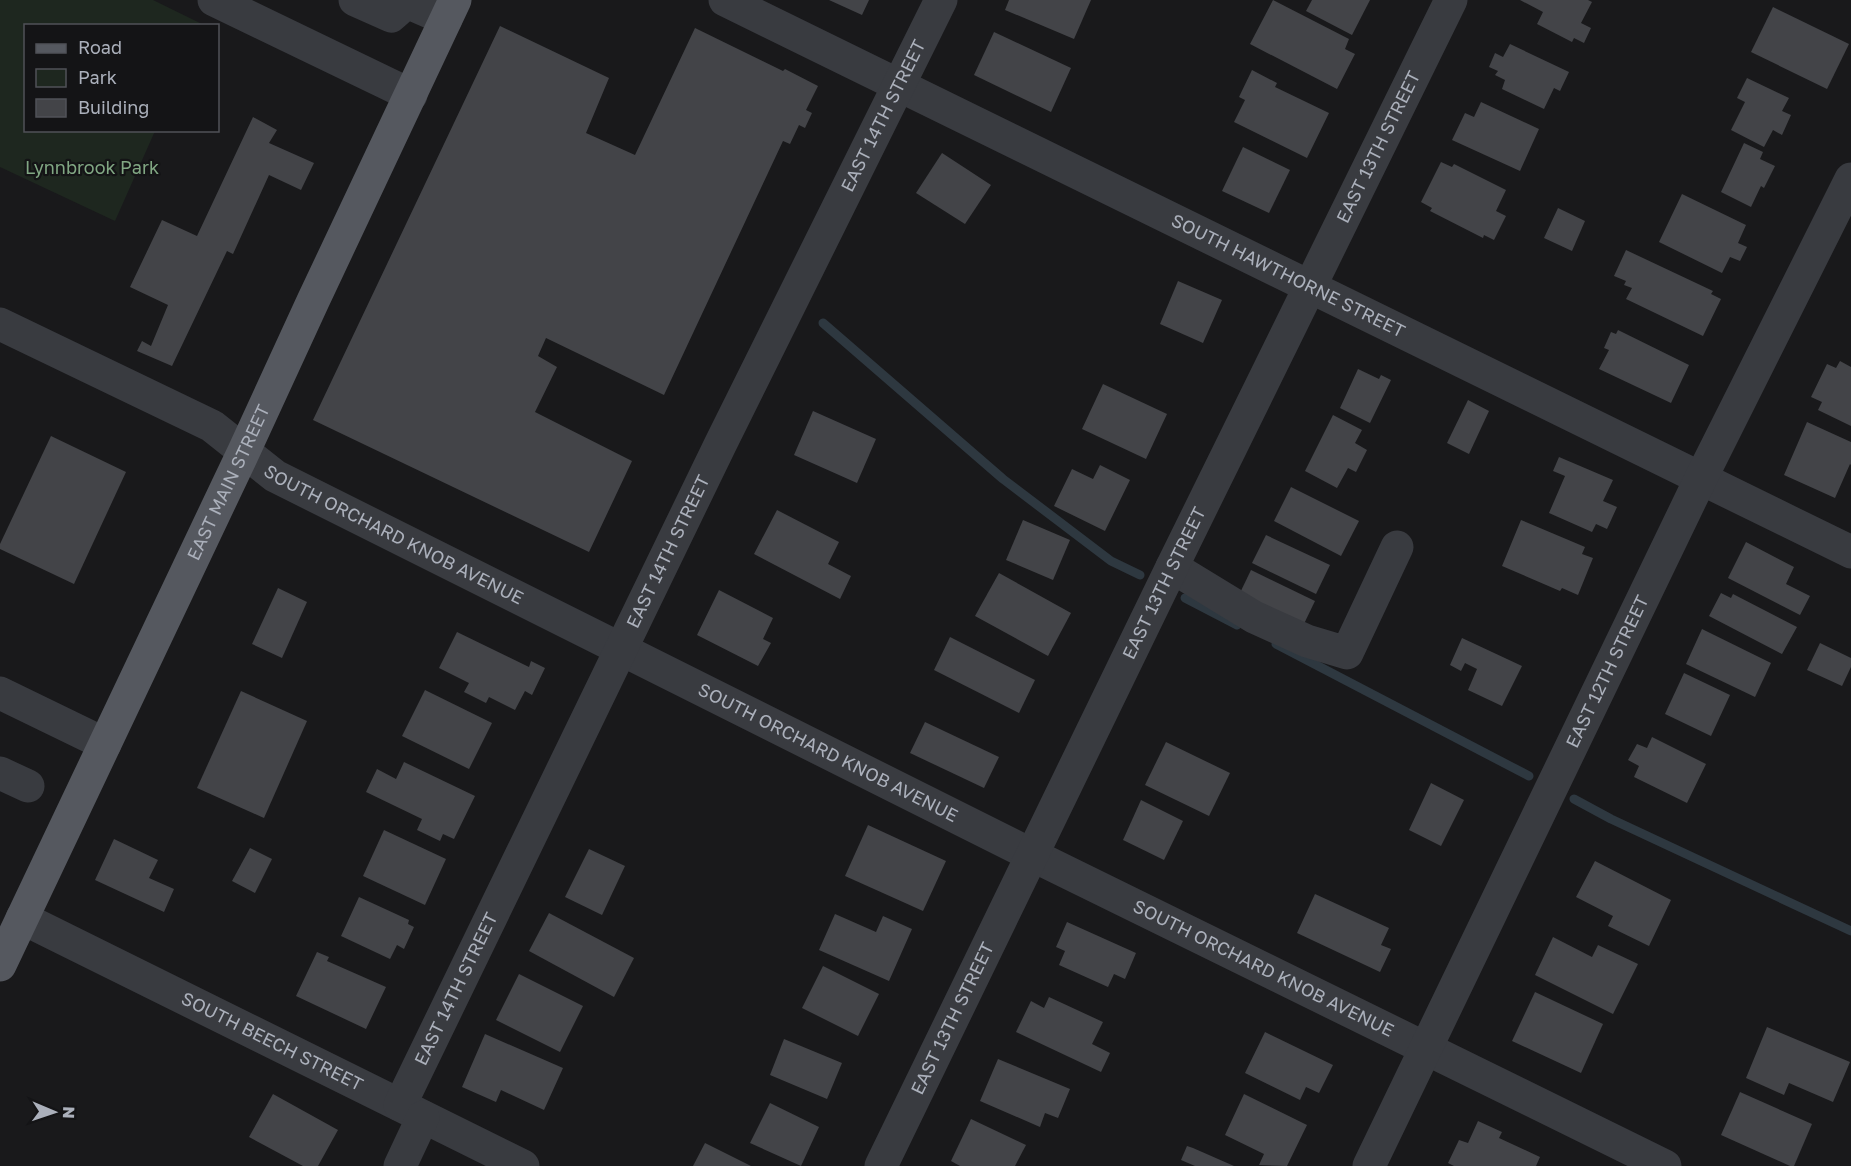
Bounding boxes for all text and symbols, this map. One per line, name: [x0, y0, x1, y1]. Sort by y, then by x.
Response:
legend: [24, 24, 219, 132]
text: Road: [78, 36, 122, 58]
street label: EAST 14TH STREET: [836, 36, 930, 195]
text: Park: [78, 66, 117, 88]
street label: EAST 13TH STREET: [1331, 67, 1424, 226]
text: Building: [78, 96, 149, 118]
park label: Lynnbrook Park: [25, 156, 159, 178]
street label: SOUTH HAWTHORNE STREET: [1168, 209, 1409, 342]
street label: EAST MAIN STREET: [182, 401, 274, 563]
street label: SOUTH ORCHARD KNOB AVENUE: [260, 459, 527, 609]
street label: EAST 14TH STREET: [621, 471, 714, 631]
street label: EAST 13TH STREET: [1117, 503, 1210, 662]
street label: EAST 12TH STREET: [1561, 591, 1653, 751]
street label: SOUTH ORCHARD KNOB AVENUE: [695, 678, 962, 826]
street label: SOUTH ORCHARD KNOB AVENUE: [1130, 894, 1398, 1041]
street label: EAST 14TH STREET: [409, 909, 502, 1068]
street label: EAST 13TH STREET: [905, 938, 998, 1098]
street label: SOUTH BEECH STREET: [178, 987, 367, 1095]
north arrow: [24, 1082, 84, 1142]
text: N: [59, 1106, 79, 1119]

